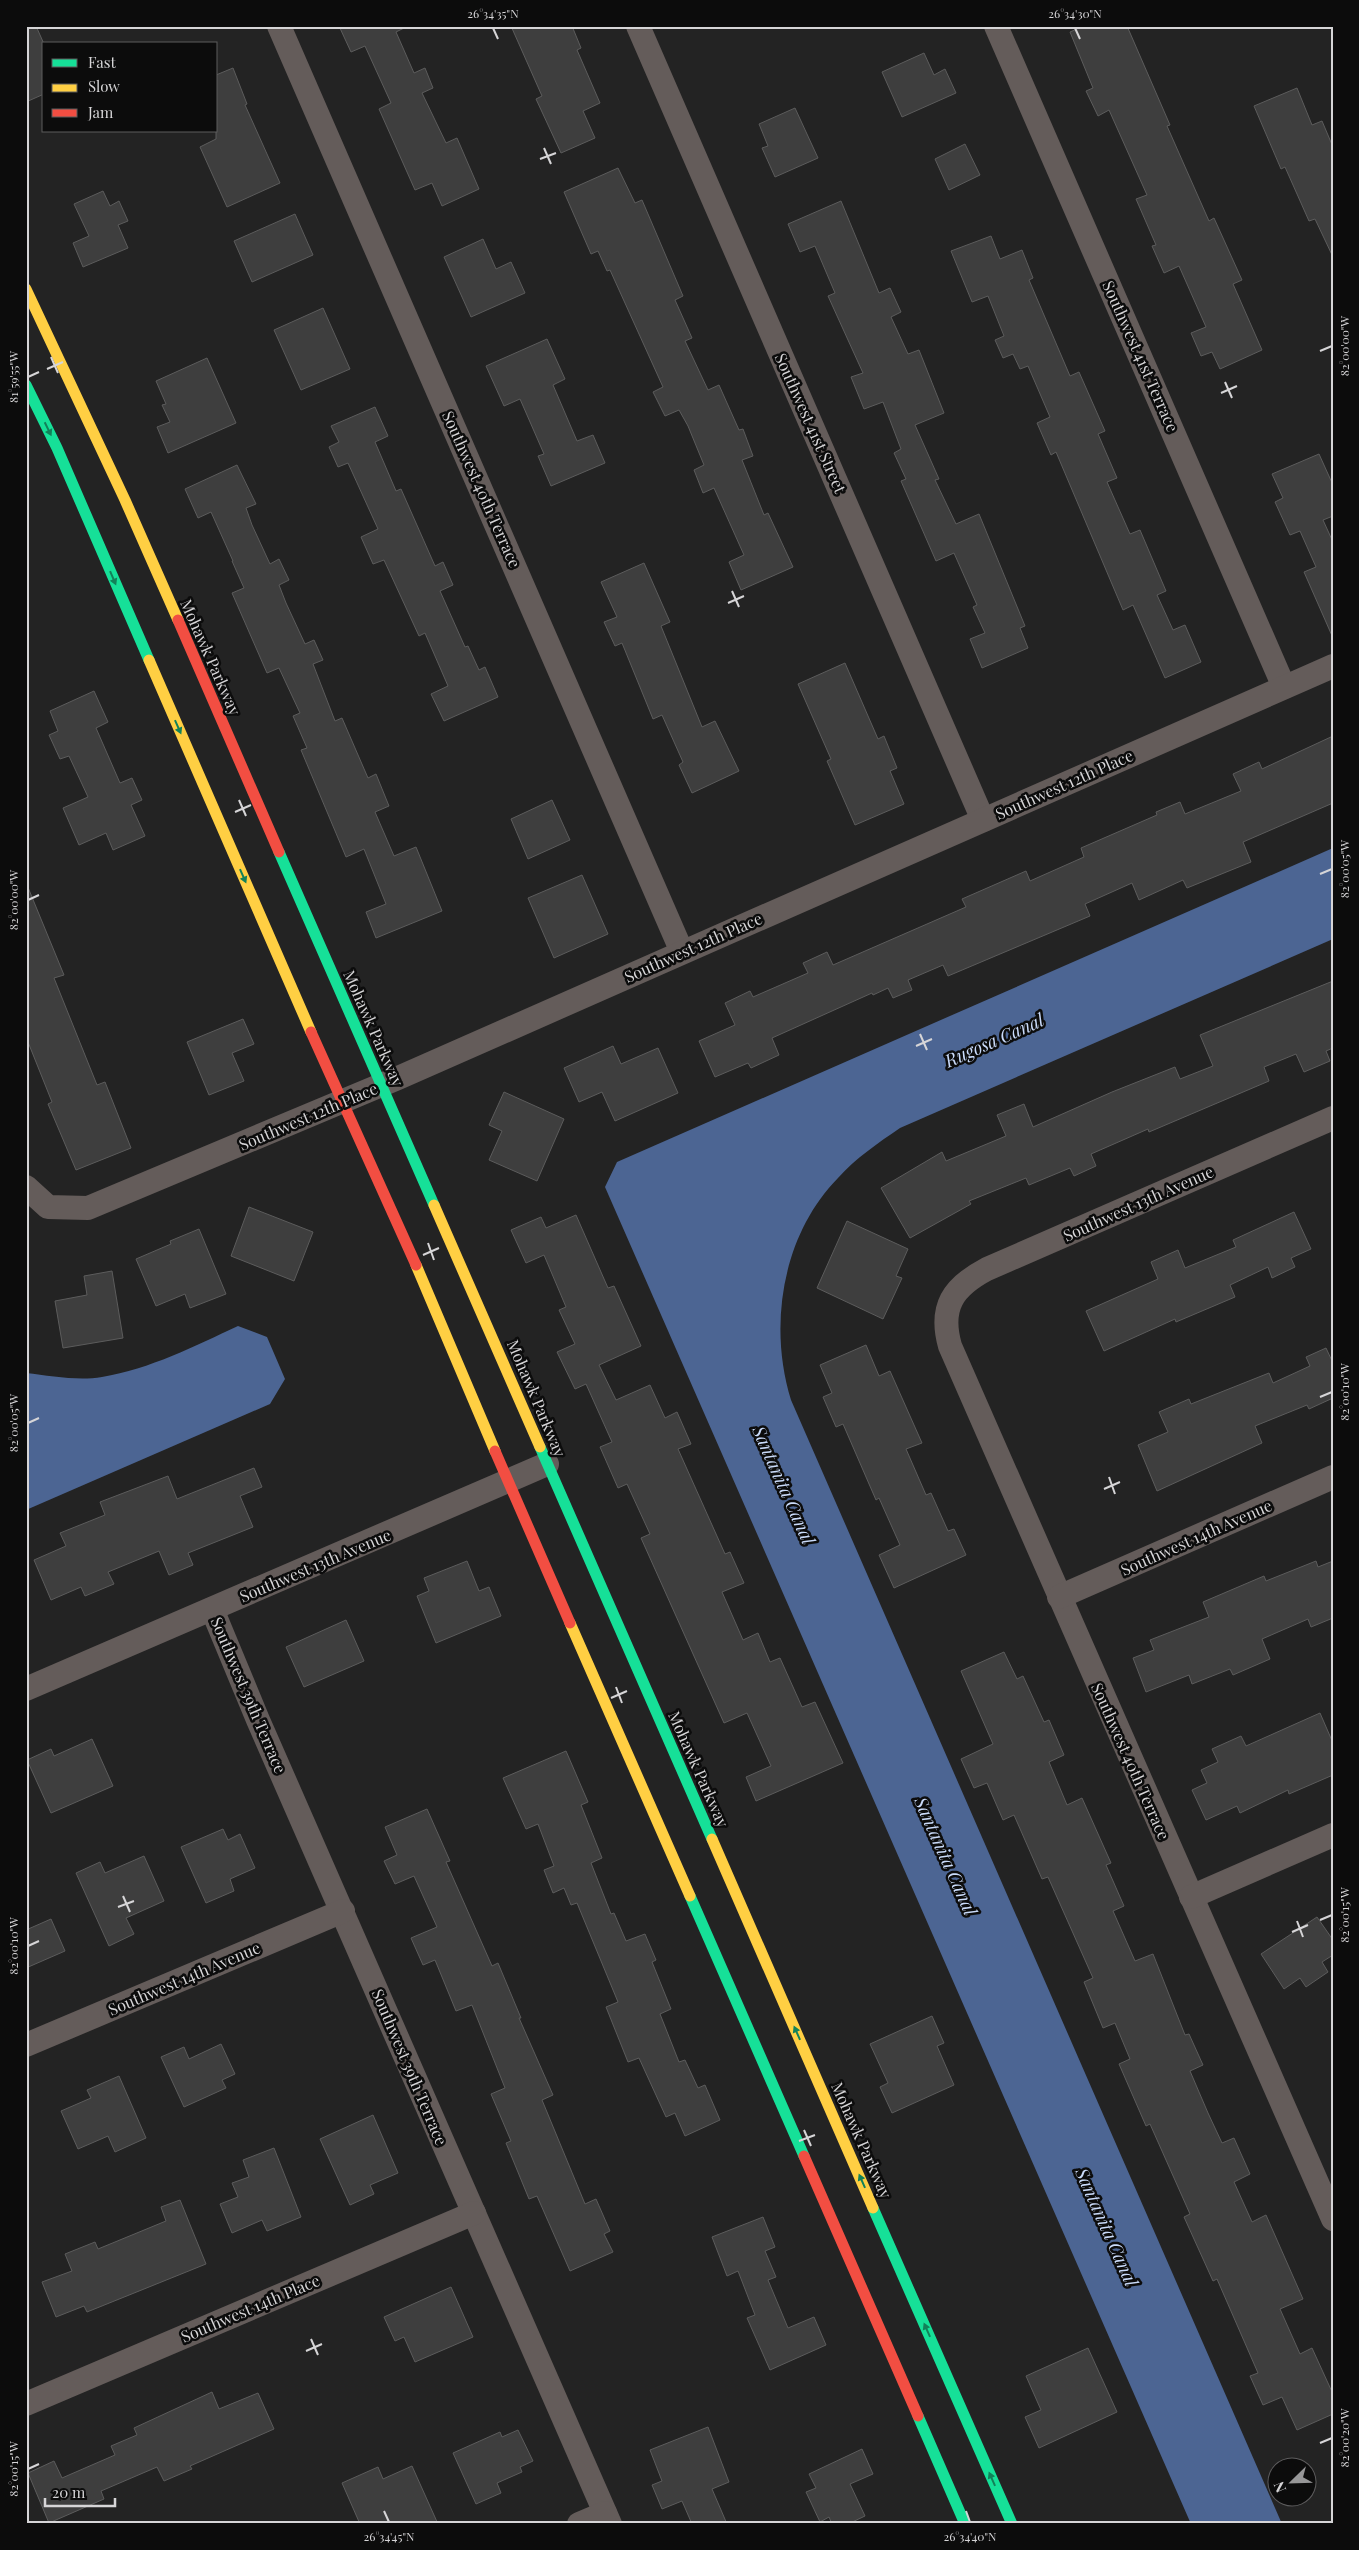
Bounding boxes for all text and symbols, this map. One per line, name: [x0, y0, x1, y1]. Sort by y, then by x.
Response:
text: 26°34'35"N: [467, 5, 519, 21]
text: 26°34'30"N: [1048, 5, 1102, 21]
legend: [42, 42, 218, 132]
text: Fast: [88, 52, 117, 72]
text: Slow: [88, 76, 120, 96]
text: Jam: [87, 102, 114, 122]
street label: Southwest 41st Terrace: [1098, 277, 1184, 435]
text: 82°00'00"W: [1336, 316, 1352, 376]
street label: Southwest 41st Street: [771, 350, 852, 497]
text: 81°59'55"W: [5, 351, 21, 403]
street label: Southwest 40th Terrace: [438, 407, 526, 571]
one-way arrow: [44, 422, 52, 436]
one-way arrow: [109, 571, 117, 585]
street label: Mohawk Parkway: [176, 596, 246, 718]
one-way arrow: [174, 720, 182, 734]
street label: Southwest 12th Place: [992, 744, 1136, 824]
text: 82°00'05"W: [1336, 840, 1352, 898]
one-way arrow: [239, 869, 247, 883]
text: 82°00'00"W: [5, 870, 21, 930]
street label: Southwest 12th Place: [621, 907, 765, 987]
street label: Mohawk Parkway: [339, 967, 409, 1089]
water label: Rugosa Canal: [940, 1007, 1048, 1073]
street label: Southwest 12th Place: [235, 1077, 381, 1155]
street label: Southwest 13th Avenue: [1059, 1160, 1217, 1246]
street label: Mohawk Parkway: [503, 1336, 571, 1460]
text: 82°00'10"W: [1336, 1363, 1352, 1421]
text: 82°00'05"W: [5, 1394, 21, 1452]
water label: Santanita Canal: [747, 1421, 821, 1549]
street label: Southwest 14th Avenue: [1117, 1494, 1275, 1580]
street label: Southwest 13th Avenue: [236, 1524, 394, 1606]
street label: Southwest 39th Terrace: [207, 1614, 291, 1776]
street label: Southwest 40th Terrace: [1087, 1679, 1175, 1843]
street label: Mohawk Parkway: [664, 1708, 734, 1830]
water label: Santanita Canal: [909, 1792, 983, 1920]
text: 82°00'15"W: [1336, 1887, 1352, 1943]
text: 82°00'10"W: [5, 1917, 21, 1975]
street label: Southwest 14th Avenue: [105, 1936, 263, 2020]
street label: Southwest 39th Terrace: [368, 1986, 452, 2148]
one-way arrow: [792, 2026, 800, 2040]
street label: Mohawk Parkway: [827, 2079, 897, 2201]
water label: Santanita Canal: [1070, 2163, 1144, 2291]
one-way arrow: [857, 2174, 865, 2188]
street label: Southwest 14th Place: [177, 2269, 323, 2347]
one-way arrow: [923, 2323, 931, 2337]
text: 82°00'20"W: [1336, 2408, 1352, 2468]
text: 82°00'15"W: [5, 2441, 21, 2497]
north arrow: [1266, 2458, 1316, 2508]
one-way arrow: [988, 2472, 996, 2486]
scale bar: [45, 2475, 115, 2507]
text: N: [1269, 2479, 1290, 2496]
text: 20 m: [52, 2482, 86, 2502]
text: 26°34'45"N: [364, 2528, 415, 2544]
text: 26°34'40"N: [944, 2528, 997, 2544]

